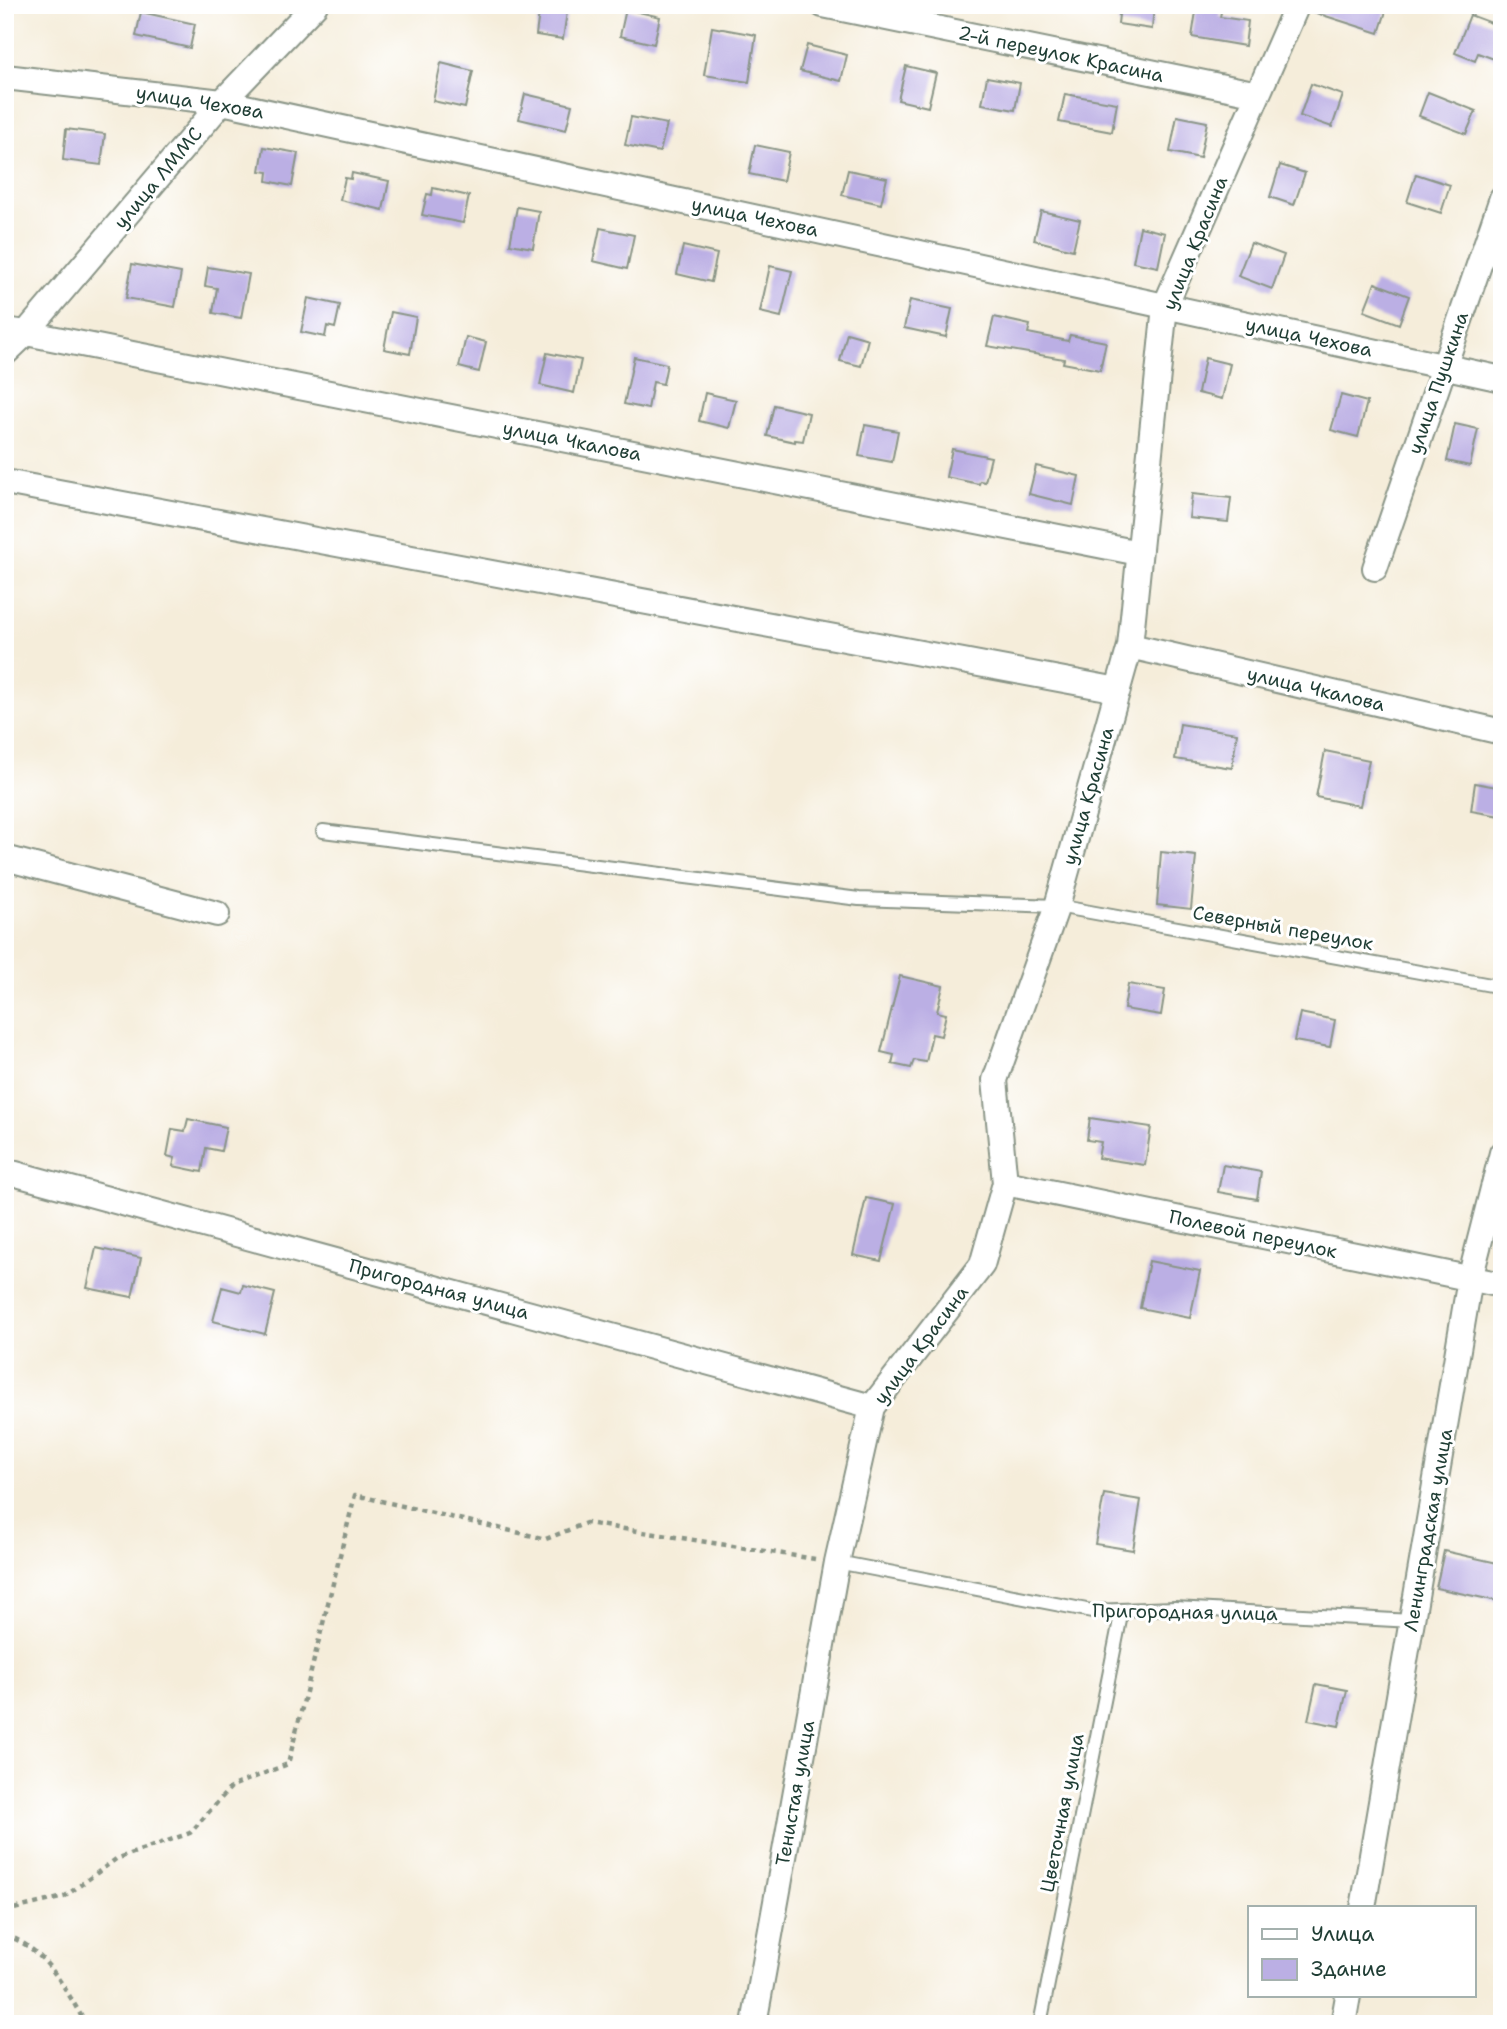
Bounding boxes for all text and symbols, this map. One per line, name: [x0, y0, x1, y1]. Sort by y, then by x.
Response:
street label: 2-й переулок Красина: [956, 20, 1166, 88]
street label: улица Чехова: [134, 80, 266, 124]
street label: улица ЛММС: [108, 122, 208, 234]
street label: улица Красина: [1157, 172, 1233, 314]
street label: улица Чехова: [689, 191, 821, 243]
street label: улица Пушкина: [1402, 308, 1474, 458]
street label: улица Чехова: [1243, 311, 1375, 363]
street label: улица Чкалова: [501, 415, 644, 467]
street label: улица Чкалова: [1245, 661, 1388, 717]
street label: улица Красина: [1056, 724, 1120, 868]
street label: Северный переулок: [1191, 900, 1375, 956]
street label: Полевой переулок: [1167, 1204, 1339, 1264]
street label: Пригородная улица: [346, 1253, 532, 1325]
street label: улица Красина: [868, 1280, 974, 1409]
street label: Ленинградская улица: [1398, 1426, 1458, 1634]
street label: Пригородная улица: [1092, 1598, 1278, 1626]
street label: Тенистая улица: [770, 1718, 820, 1868]
street label: Цветочная улица: [1034, 1731, 1090, 1895]
legend: [1248, 1906, 1476, 1997]
text: Улица: [1311, 1920, 1374, 1948]
text: Здание: [1311, 1955, 1387, 1983]

